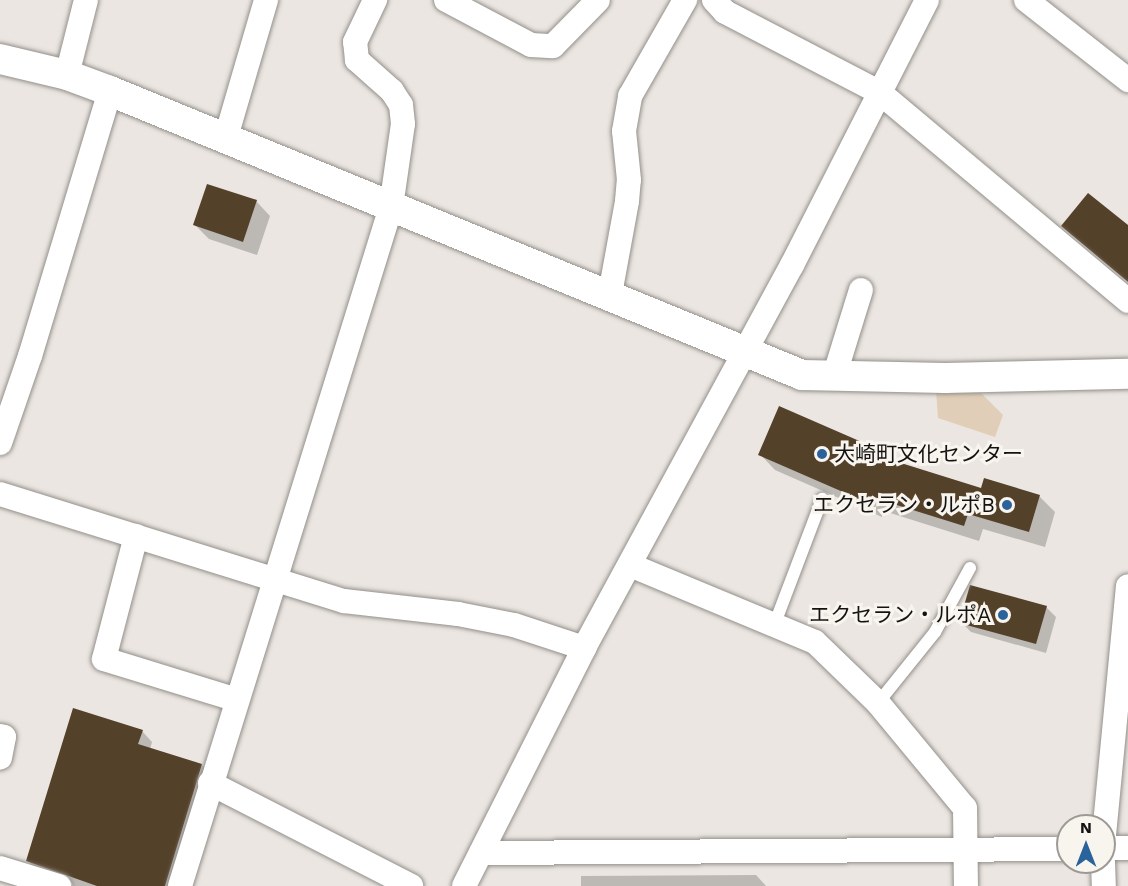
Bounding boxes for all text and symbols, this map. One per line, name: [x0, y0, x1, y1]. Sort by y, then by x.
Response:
place label: 大崎町文化センター: [834, 441, 1023, 467]
marker: 大崎町文化センター: [815, 447, 829, 461]
place label: エクセラン・ルポB: [813, 492, 995, 518]
marker: エクセラン・ルポB: [1000, 498, 1014, 512]
place label: エクセラン・ルポA: [809, 602, 991, 628]
marker: エクセラン・ルポA: [996, 608, 1010, 622]
north arrow: [1056, 814, 1116, 874]
text: N: [1080, 818, 1092, 837]

